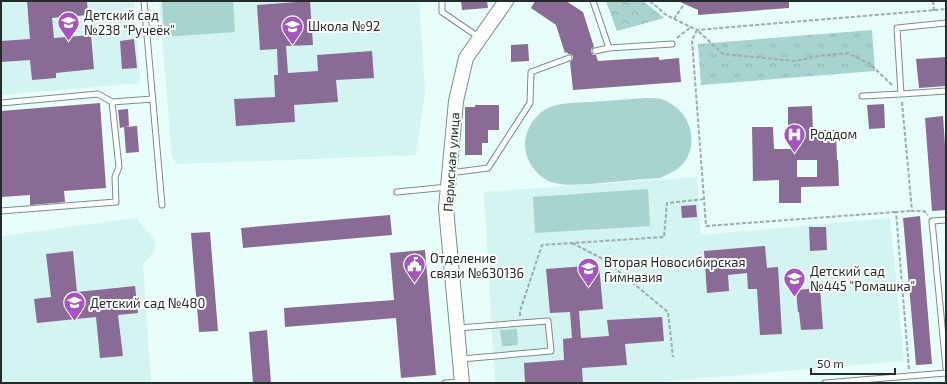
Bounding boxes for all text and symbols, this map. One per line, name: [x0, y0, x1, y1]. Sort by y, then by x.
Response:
place label: Детский сад №238 "Ручеёк": [84, 7, 175, 38]
school or university icon: Детский сад №238 "Ручеёк": [56, 9, 82, 42]
school or university icon: Школа №92: [280, 13, 306, 46]
place label: Школа №92: [308, 18, 380, 34]
street label: Пермская улица: [440, 112, 462, 212]
hospital icon: Роддом: [782, 121, 808, 154]
place label: Роддом: [810, 126, 857, 142]
place label: Отделение связи №630136: [430, 250, 524, 281]
public building icon: Отделение связи №630136: [401, 252, 427, 285]
place label: Вторая Новосибирская Гимназия: [604, 254, 745, 285]
school or university icon: Вторая Новосибирская Гимназия: [576, 256, 602, 289]
place label: Детский сад №445 "Ромашка": [810, 263, 915, 294]
school or university icon: Детский сад №445 "Ромашка": [781, 265, 807, 298]
school or university icon: Детский сад №480: [61, 290, 87, 323]
place label: Детский сад №480: [90, 295, 205, 311]
scale bar: [811, 350, 895, 376]
text: 50 m: [817, 356, 844, 370]

